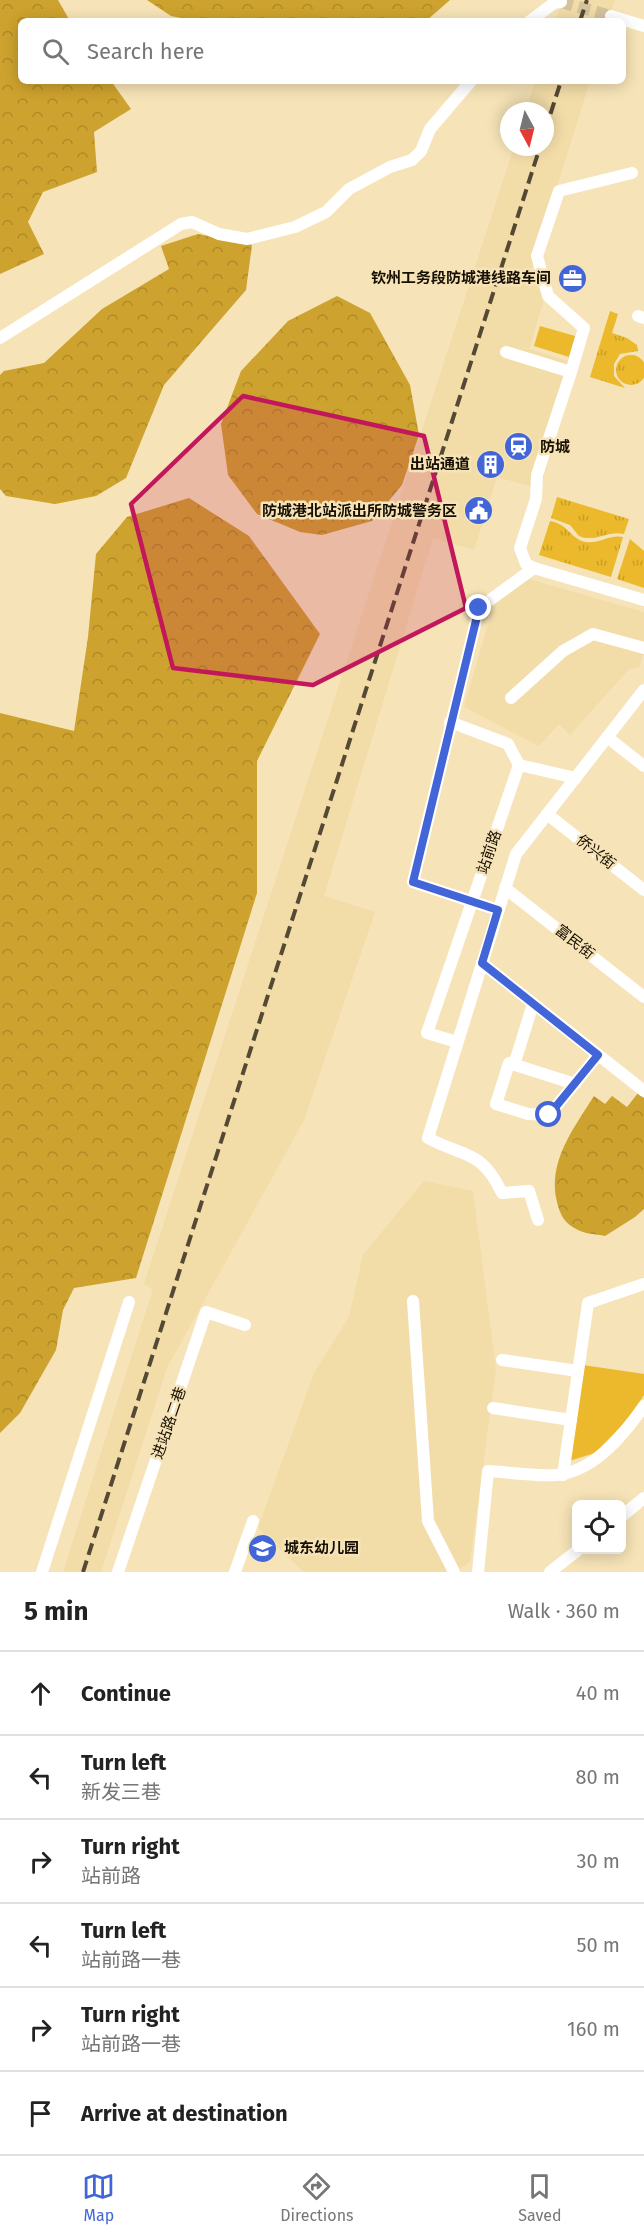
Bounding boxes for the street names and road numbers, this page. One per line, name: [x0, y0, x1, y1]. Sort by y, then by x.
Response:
street label: 站前路: [473, 828, 505, 876]
street label: 侨兴街: [573, 831, 619, 873]
street label: 富民街: [552, 921, 598, 963]
street label: 进站路二巷: [148, 1385, 190, 1461]

